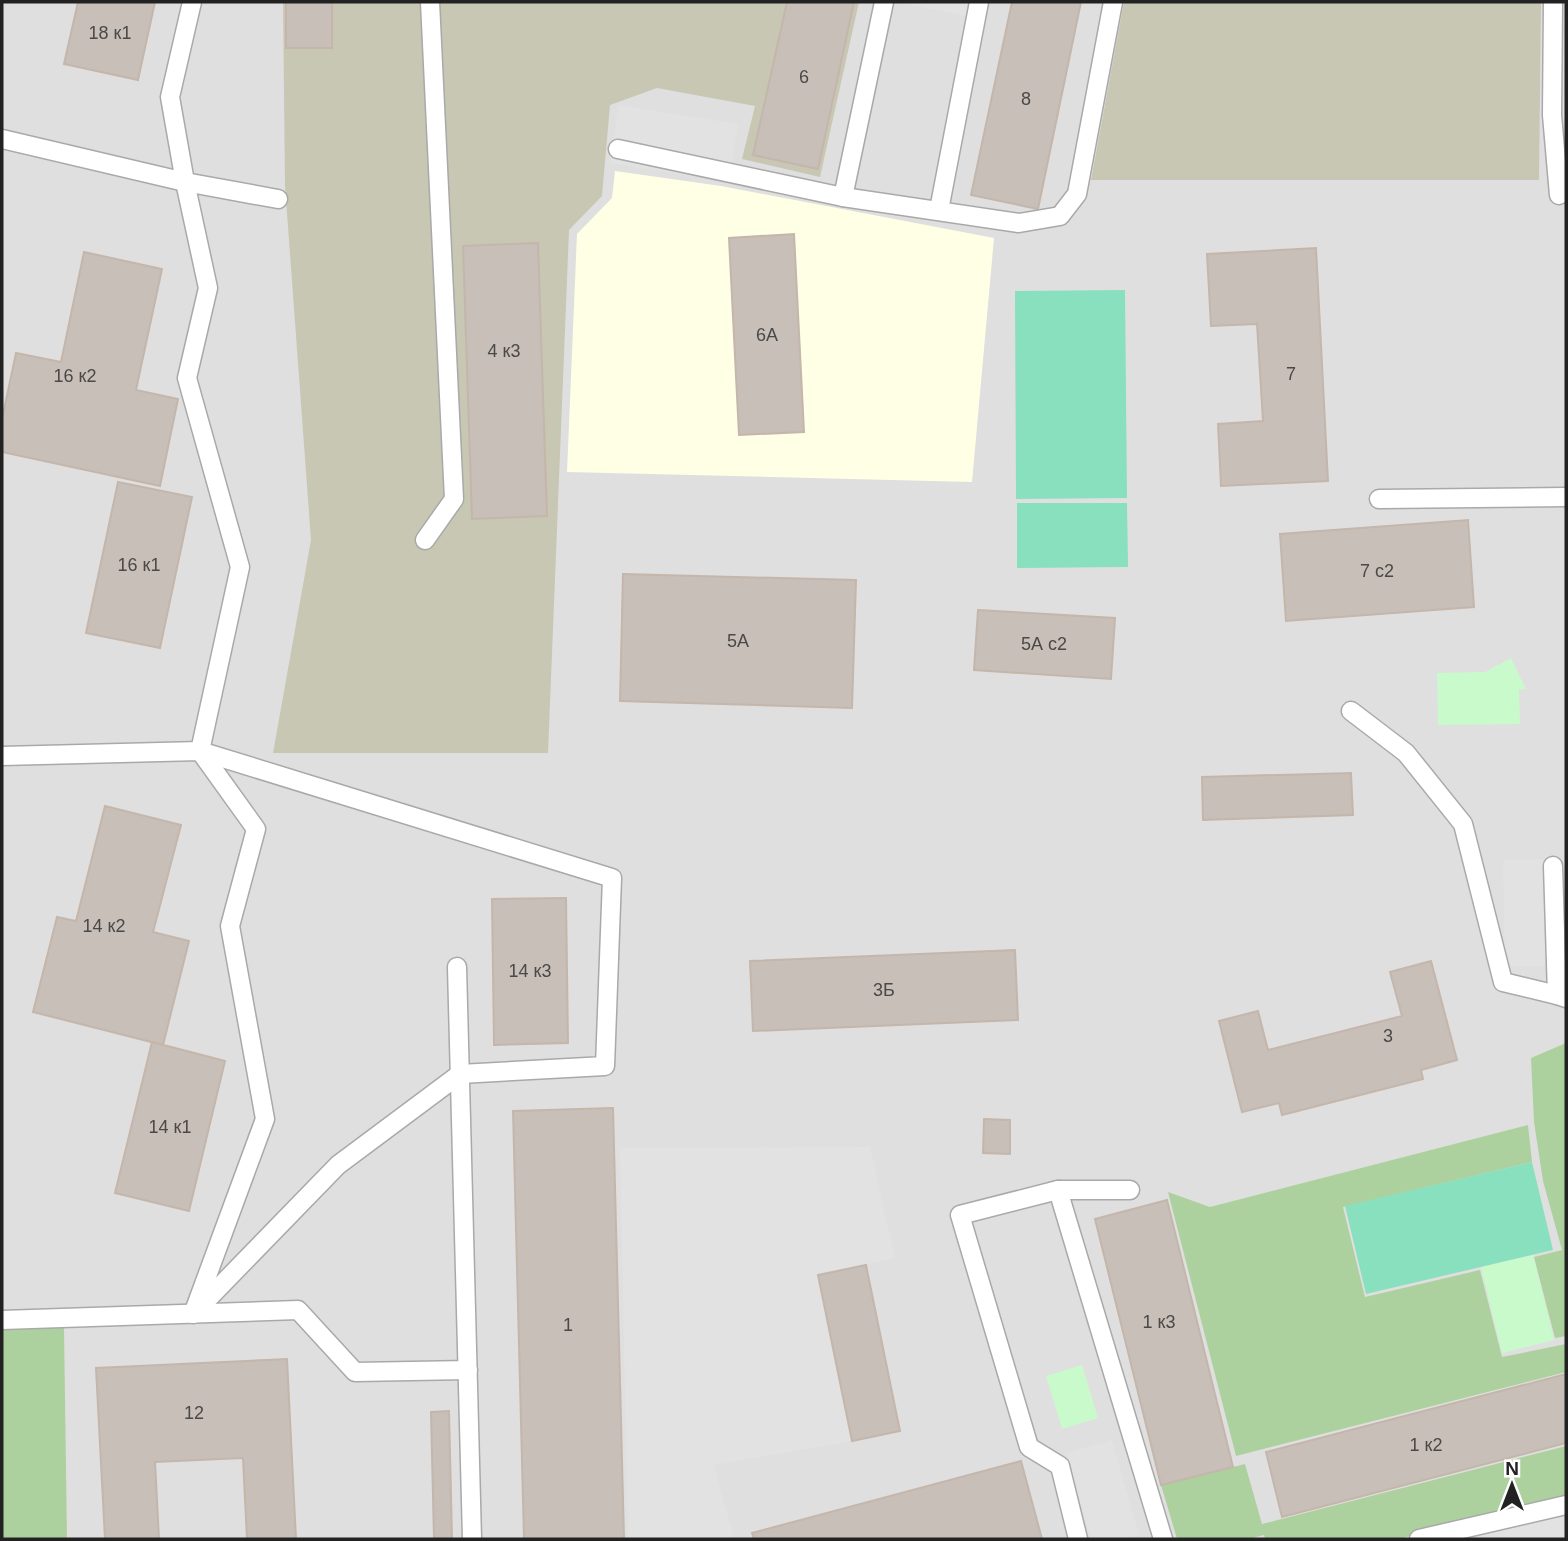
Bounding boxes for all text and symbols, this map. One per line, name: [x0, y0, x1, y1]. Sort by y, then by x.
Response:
house number: 18 к1: [89, 23, 131, 43]
house number: 6: [799, 67, 809, 87]
house number: 8: [1021, 89, 1031, 109]
house number: 6А: [756, 325, 778, 345]
house number: 4 к3: [488, 341, 520, 361]
house number: 7: [1286, 364, 1296, 384]
house number: 16 к2: [54, 366, 96, 386]
house number: 16 к1: [118, 555, 160, 575]
house number: 7 с2: [1360, 561, 1394, 581]
house number: 5А: [727, 631, 749, 651]
house number: 5А с2: [1021, 634, 1067, 654]
house number: 14 к2: [83, 916, 125, 936]
house number: 14 к3: [509, 961, 551, 981]
house number: 3Б: [873, 980, 895, 1000]
house number: 3: [1383, 1026, 1393, 1046]
house number: 14 к1: [149, 1117, 191, 1137]
house number: 1 к3: [1143, 1312, 1175, 1332]
house number: 1: [563, 1315, 573, 1335]
house number: 12: [184, 1403, 204, 1423]
house number: 1 к2: [1410, 1435, 1442, 1455]
north arrow: [1477, 1450, 1547, 1520]
text: N: [1505, 1458, 1519, 1479]

